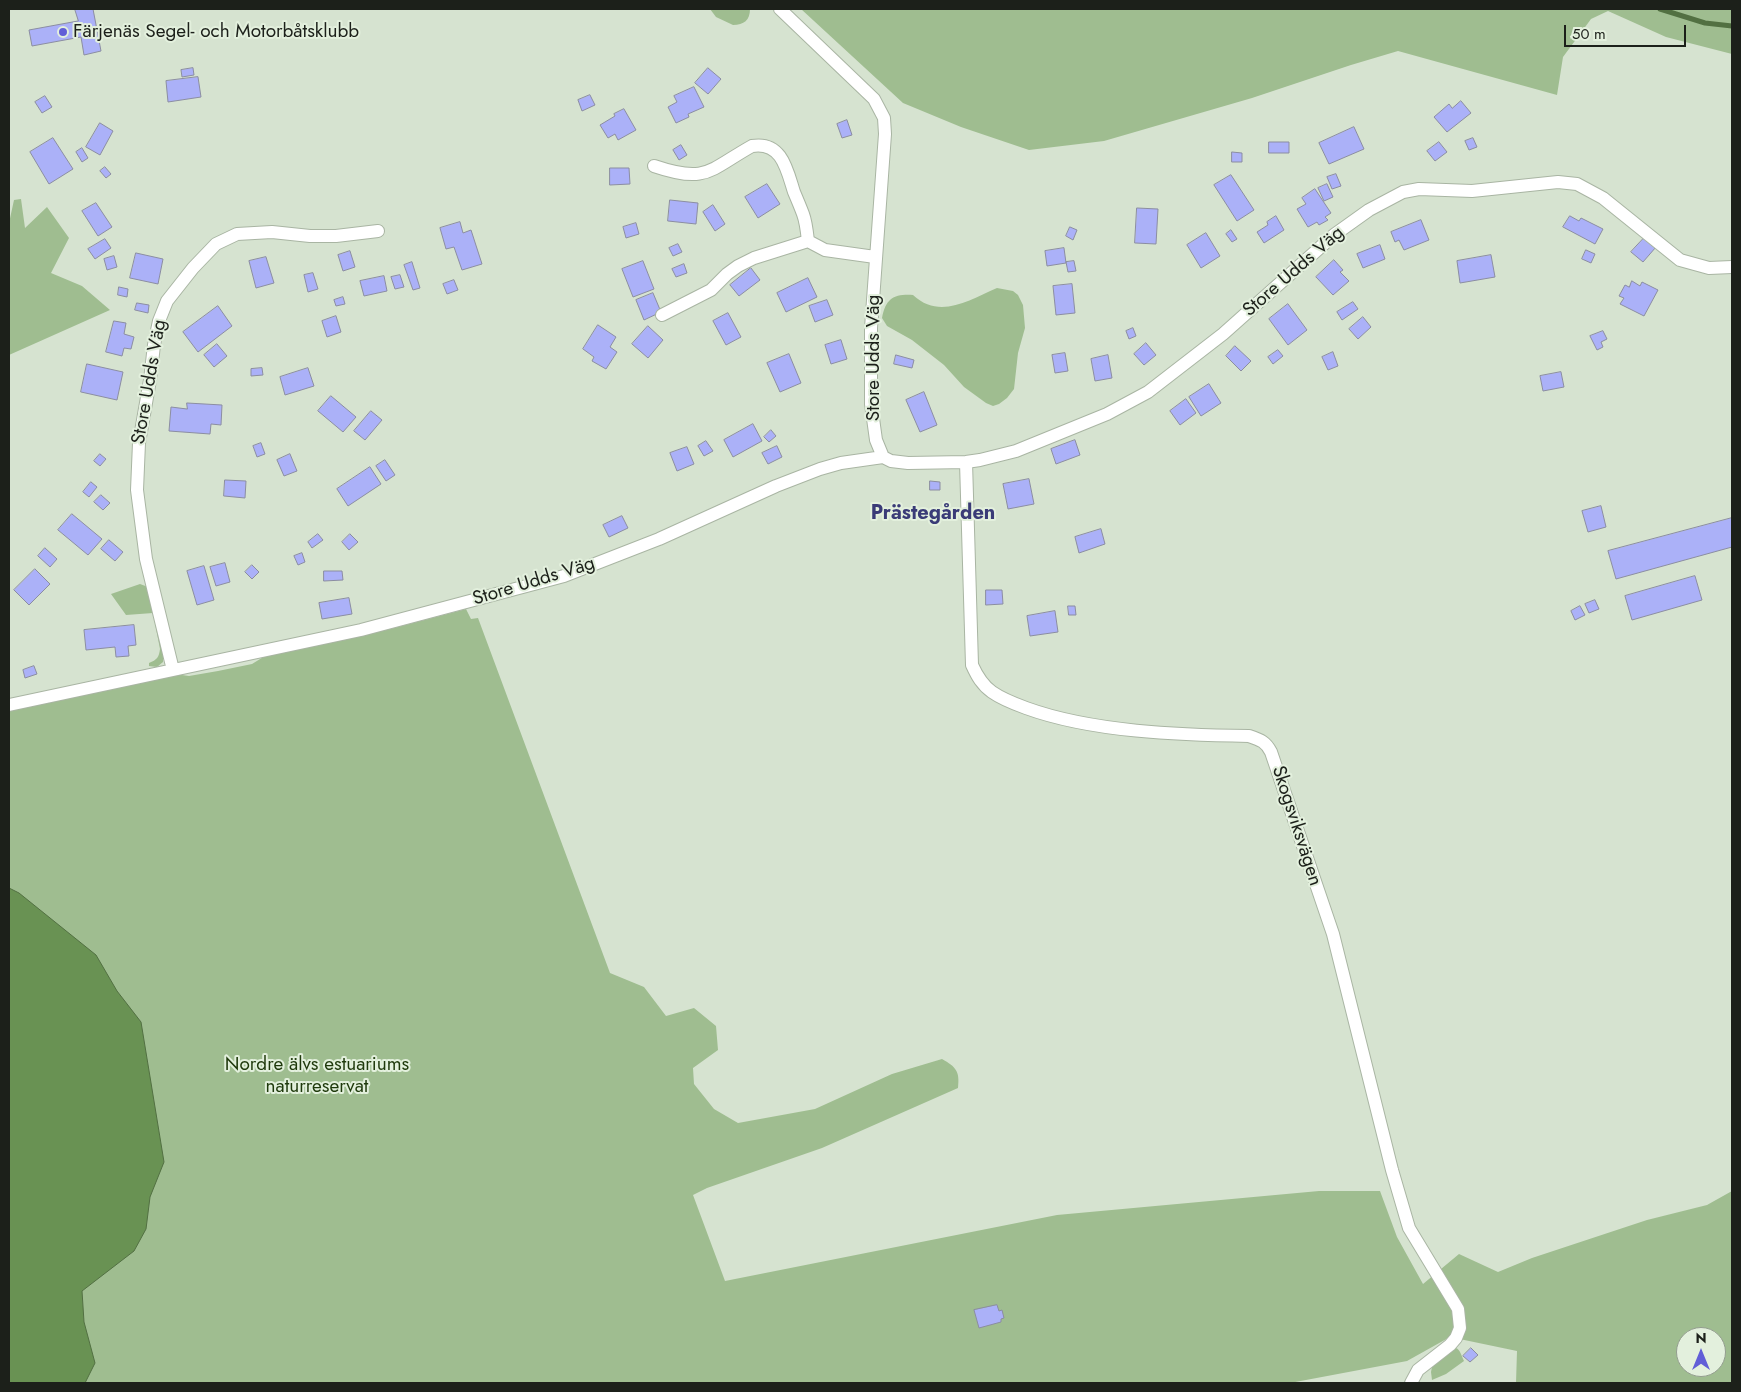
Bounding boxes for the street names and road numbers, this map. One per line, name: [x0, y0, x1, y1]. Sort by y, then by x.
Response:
street label: Store Udds Väg: [1239, 222, 1349, 322]
street label: Store Udds Väg: [863, 295, 885, 421]
street label: Store Udds Väg: [128, 318, 172, 446]
street label: Store Udds Väg: [470, 553, 598, 611]
street label: Skogsviksvägen: [1266, 763, 1326, 889]

